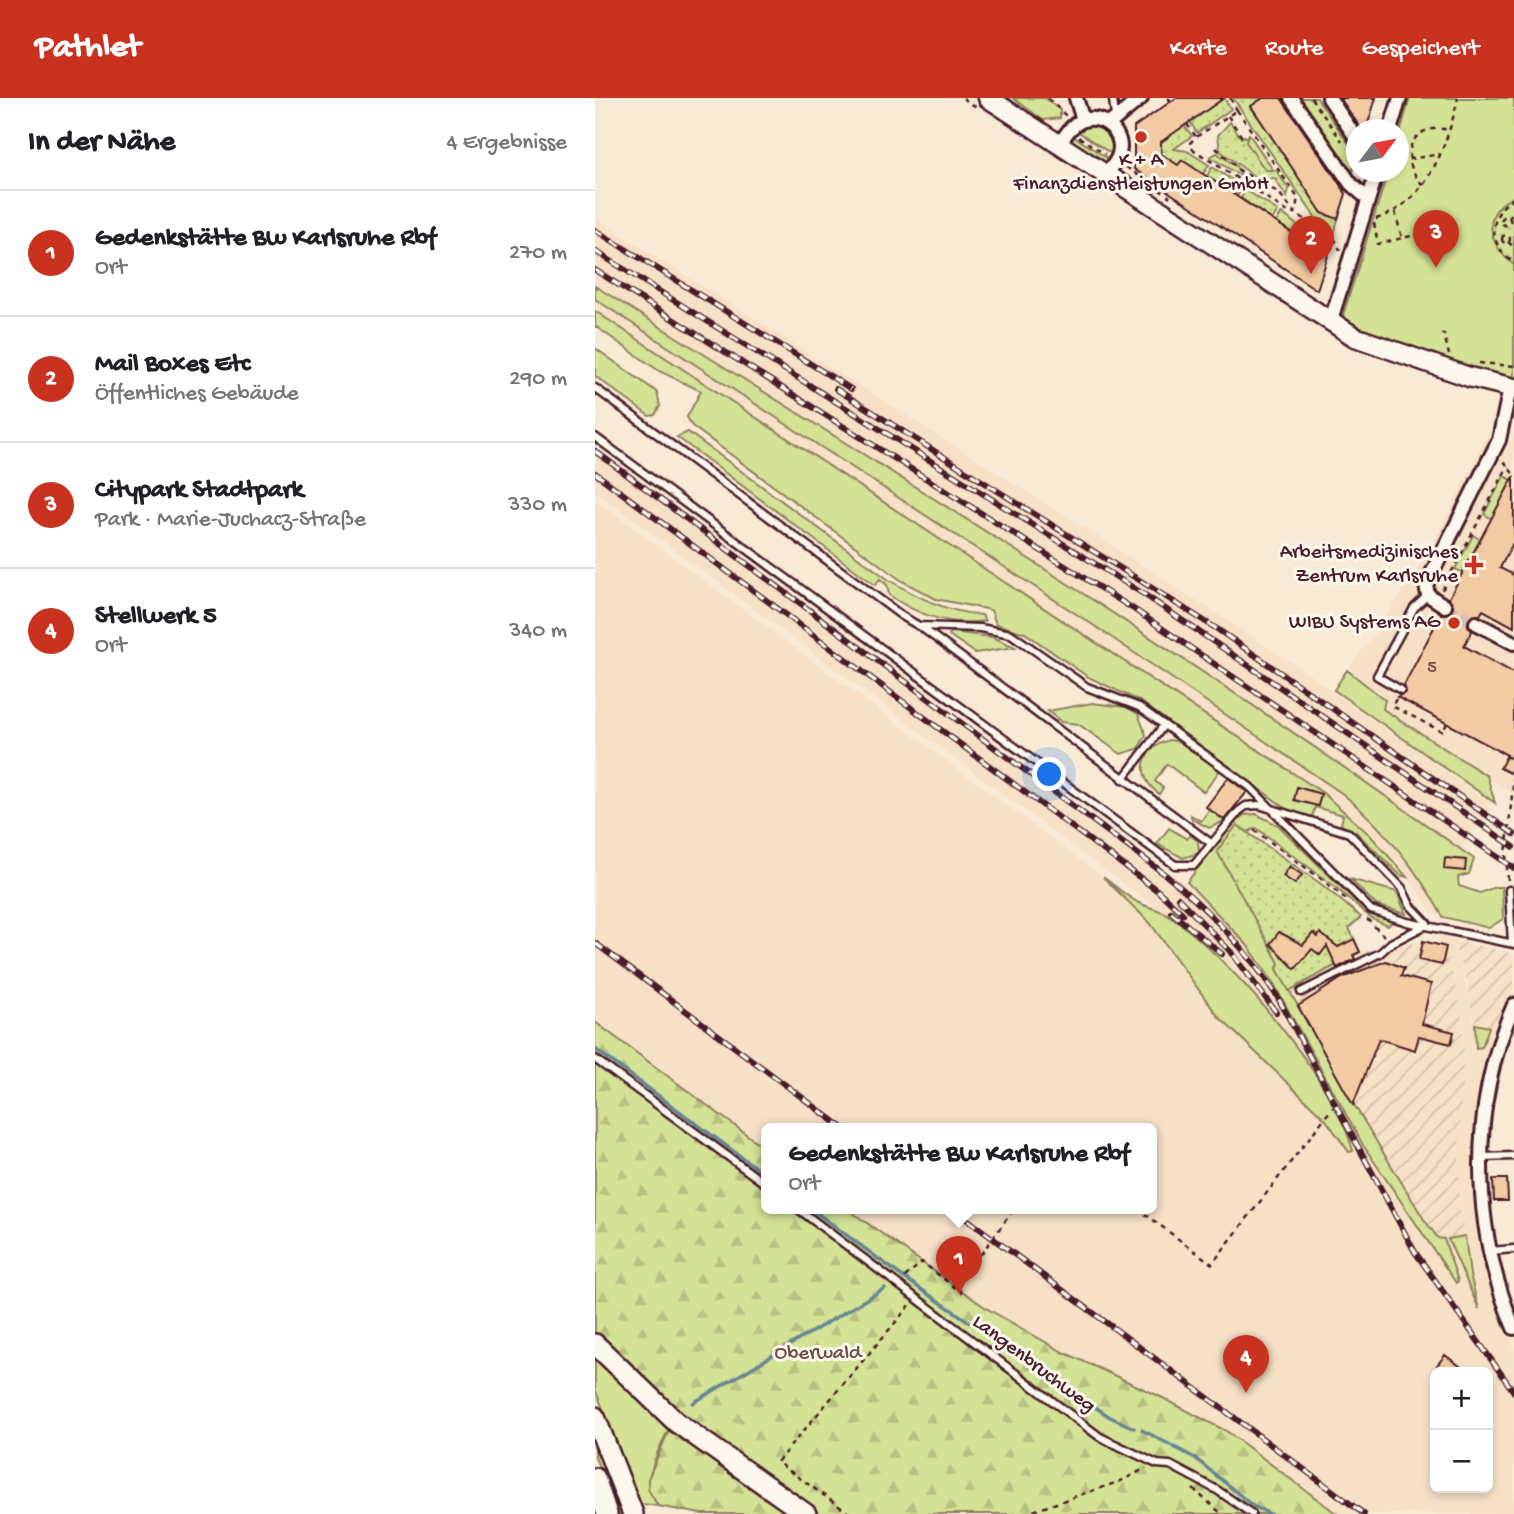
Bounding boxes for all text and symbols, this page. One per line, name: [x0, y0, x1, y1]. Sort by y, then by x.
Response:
text: Pathlet: [35, 30, 141, 68]
text: Karte: [1170, 35, 1227, 64]
text: Route: [1265, 35, 1324, 64]
text: Gespeichert: [1362, 35, 1479, 64]
north arrow: [1346, 119, 1409, 182]
text: In der Nähe: [28, 126, 175, 161]
marker: K + A Finanzdienstleistungen GmbH: [1133, 129, 1149, 145]
text: 4 Ergebnisse: [446, 130, 567, 157]
place label: K + A Finanzdienstleistungen GmbH: [1012, 149, 1270, 198]
pin: 3: [1413, 210, 1459, 268]
pin: 2: [1288, 216, 1334, 274]
text: Gedenkstätte Bw Karlsruhe Rbf: [95, 224, 436, 255]
text: 1: [46, 240, 56, 267]
text: 270 m: [509, 240, 567, 267]
text: Ort: [95, 255, 126, 282]
text: Mail Boxes Etc: [95, 350, 250, 381]
text: 2: [45, 366, 57, 393]
text: 290 m: [509, 366, 567, 393]
text: Öffentliches Gebäude: [95, 381, 299, 408]
text: Citypark Stadtpark: [95, 476, 303, 507]
text: 3: [45, 492, 57, 519]
text: 330 m: [508, 492, 567, 519]
text: Park · Marie-Juchacz-Straße: [95, 507, 366, 534]
place label: Arbeitsmedizinisches Zentrum Karlsruhe: [1280, 541, 1459, 590]
marker: Arbeitsmedizinisches Zentrum Karlsruhe: [1464, 555, 1484, 575]
text: Stellwerk 5: [95, 602, 217, 633]
place label: WIBU Systems AG: [1289, 611, 1441, 636]
marker: WIBU Systems AG: [1446, 615, 1462, 631]
text: 4: [46, 618, 56, 645]
text: 340 m: [509, 618, 567, 645]
text: Ort: [95, 633, 126, 660]
house number: 5: [1427, 658, 1437, 679]
your location: [1032, 757, 1066, 791]
popup: [761, 1123, 1157, 1214]
text: Gedenkstätte Bw Karlsruhe Rbf: [789, 1140, 1129, 1171]
text: Ort: [789, 1171, 820, 1198]
pin: 1: [936, 1236, 982, 1294]
street label: Langenbruchweg: [966, 1311, 1100, 1420]
pin: 4: [1223, 1335, 1269, 1393]
park label: Oberwald: [775, 1342, 863, 1367]
map controls: [1430, 1367, 1493, 1493]
button: +: [1430, 1367, 1493, 1430]
button: −: [1430, 1430, 1493, 1493]

